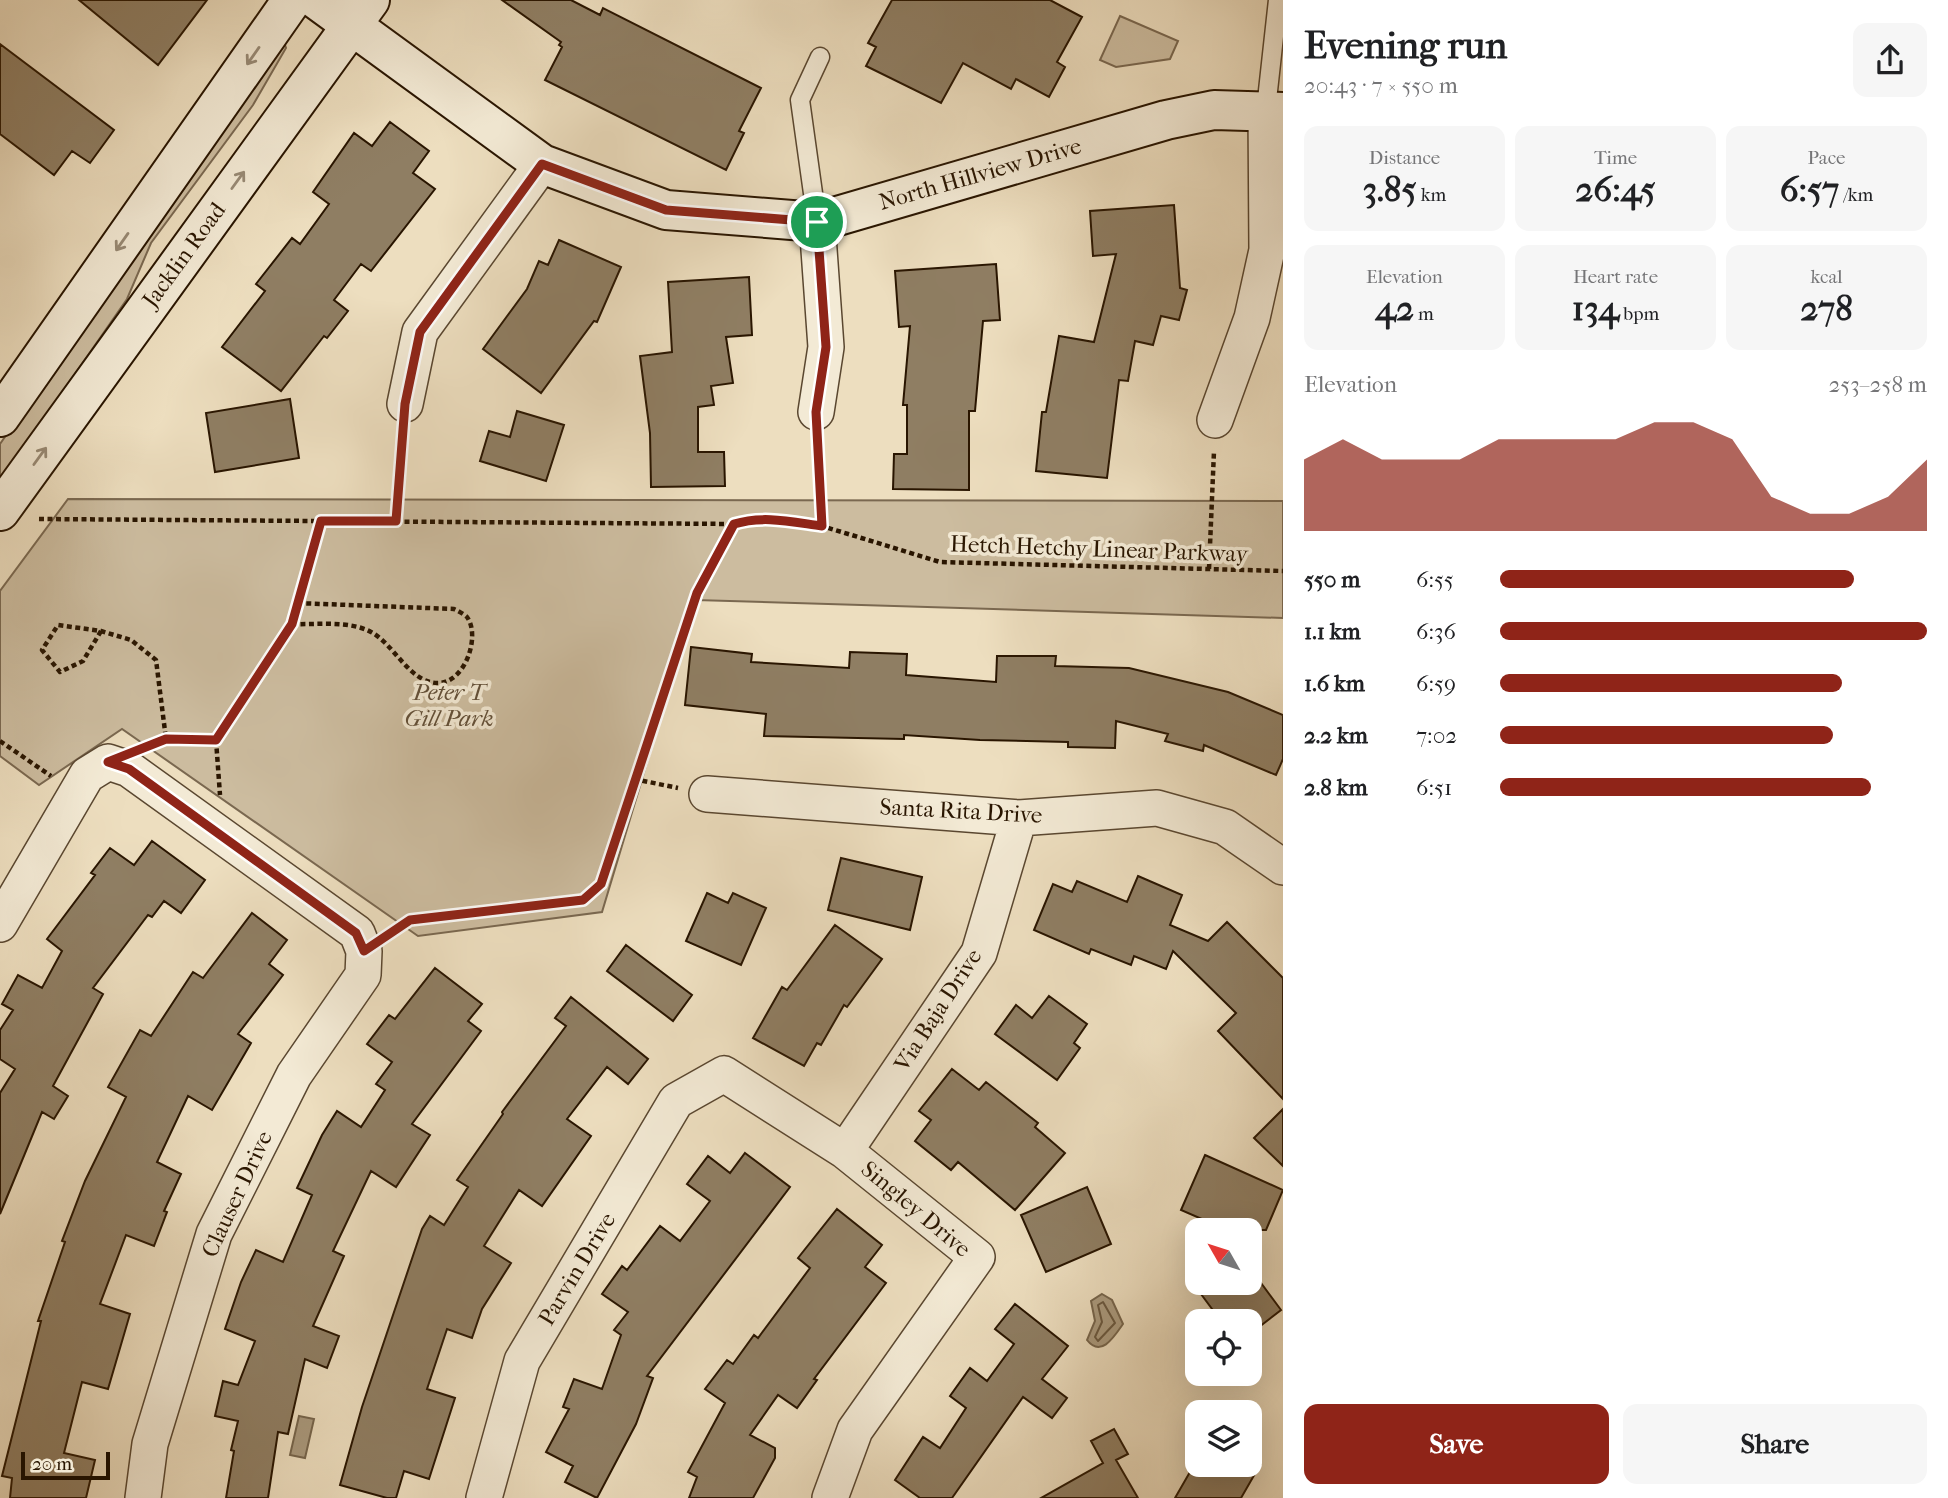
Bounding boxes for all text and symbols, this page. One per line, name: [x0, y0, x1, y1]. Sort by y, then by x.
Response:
text: Evening run: [1304, 23, 1507, 68]
button: share: [1853, 23, 1927, 97]
one-way arrow: [246, 46, 260, 65]
text: 20:43 · 7 × 550 m: [1304, 72, 1458, 99]
street label: North Hillview Drive: [876, 132, 1084, 216]
text: Distance: [1369, 147, 1440, 169]
text: Time: [1594, 147, 1637, 169]
text: Pace: [1808, 147, 1845, 169]
text: 3.85: [1363, 169, 1417, 210]
text: 26:45: [1575, 169, 1656, 210]
text: 6:57: [1780, 169, 1839, 210]
one-way arrow: [231, 171, 246, 190]
text: km: [1417, 184, 1446, 206]
text: /km: [1839, 184, 1873, 206]
pin: [787, 192, 847, 252]
street label: Jacklin Road: [136, 197, 231, 314]
icon: arrive: [798, 203, 836, 241]
one-way arrow: [115, 232, 129, 251]
text: Elevation: [1366, 266, 1443, 288]
text: Heart rate: [1573, 266, 1658, 288]
text: kcal: [1811, 266, 1842, 288]
text: 42: [1375, 288, 1414, 329]
text: 134: [1572, 288, 1619, 329]
text: 278: [1800, 288, 1853, 329]
text: m: [1414, 303, 1434, 325]
text: bpm: [1619, 303, 1659, 325]
text: Elevation: [1304, 371, 1397, 398]
text: 253–258 m: [1828, 371, 1927, 398]
one-way arrow: [33, 447, 47, 466]
street label: Hetch Hetchy Linear Parkway: [950, 530, 1249, 568]
text: 550 m: [1304, 566, 1360, 593]
text: 6:55: [1416, 566, 1454, 593]
text: 1.1 km: [1304, 618, 1361, 645]
text: 6:36: [1416, 618, 1456, 645]
text: 1.6 km: [1304, 670, 1365, 697]
text: 6:59: [1416, 670, 1456, 697]
park label: Peter T Gill Park: [405, 679, 494, 732]
text: 2.2 km: [1304, 722, 1368, 749]
text: 7:02: [1416, 722, 1457, 749]
text: 2.8 km: [1304, 774, 1368, 801]
text: 6:51: [1416, 774, 1452, 801]
street label: Santa Rita Drive: [879, 793, 1043, 829]
street label: Via Baja Drive: [888, 944, 988, 1077]
street label: Clauser Drive: [196, 1127, 278, 1261]
street label: Singley Drive: [856, 1155, 976, 1263]
street label: Parvin Drive: [533, 1208, 621, 1330]
north arrow: [1185, 1218, 1262, 1295]
map controls: [1185, 1218, 1262, 1477]
button: locate: [1185, 1309, 1262, 1386]
button: layers: [1185, 1400, 1262, 1477]
button: Save: [1304, 1404, 1609, 1484]
button: Share: [1623, 1404, 1927, 1484]
scale bar: [21, 1449, 110, 1481]
text: 20 m: [32, 1453, 72, 1475]

